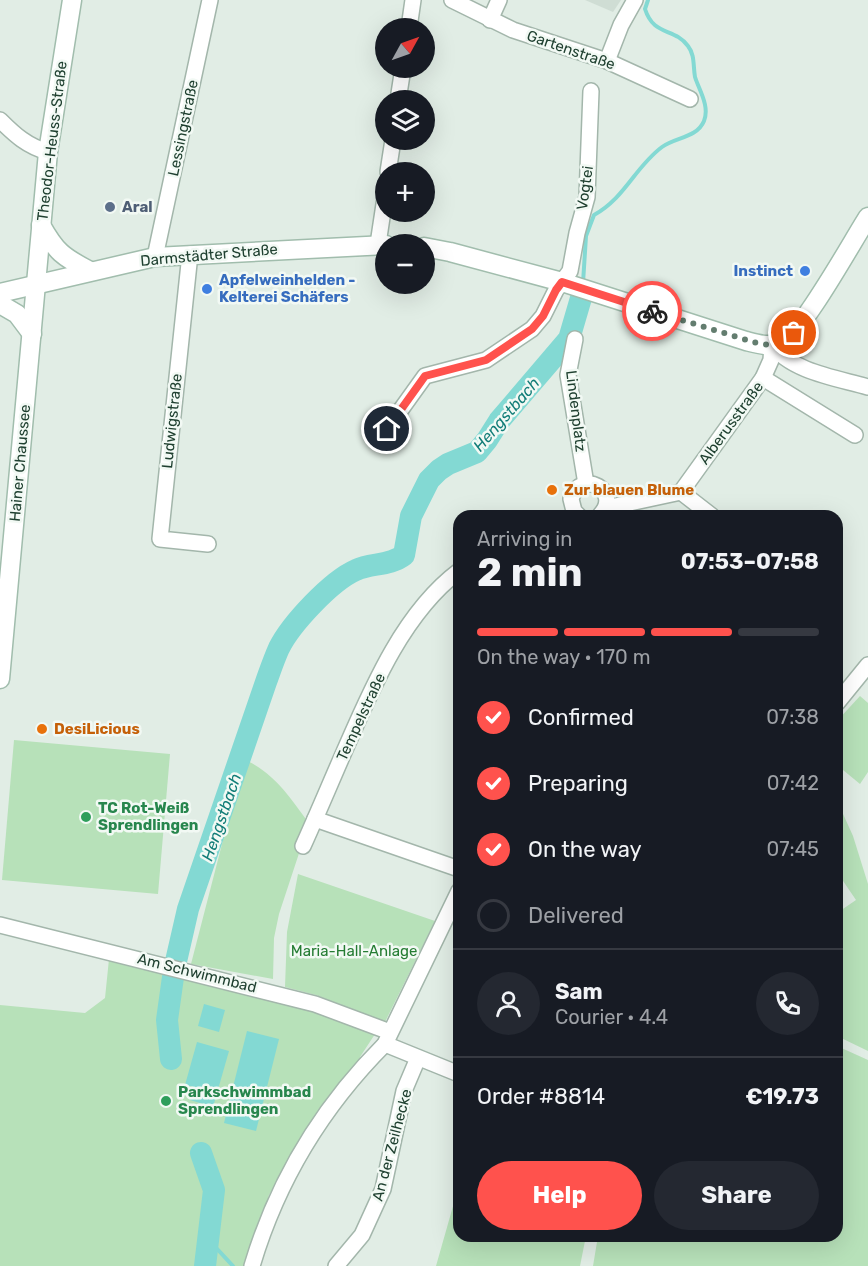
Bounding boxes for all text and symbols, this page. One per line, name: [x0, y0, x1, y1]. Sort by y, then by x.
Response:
north arrow: [375, 18, 435, 78]
map controls: [375, 18, 435, 294]
street label: Gartenstraße: [525, 26, 617, 74]
street label: Theodor-Heuss-Straße: [33, 60, 71, 222]
street label: Lessingstraße: [164, 78, 202, 178]
button: layers: [375, 90, 435, 150]
button: +: [375, 162, 435, 222]
street label: Vogtei: [573, 165, 597, 211]
place label: Aral: [122, 198, 153, 216]
marker: Aral: [103, 200, 117, 214]
button: −: [375, 234, 435, 294]
street label: Darmstädter Straße: [140, 240, 278, 270]
place label: Instinct: [733, 262, 793, 280]
marker: Instinct: [798, 264, 812, 278]
place label: Apfelweinhelden - Kelterei Schäfers: [219, 271, 355, 306]
courier: [622, 281, 682, 341]
marker: Apfelweinhelden - Kelterei Schäfers: [200, 282, 214, 296]
icon: bike: [636, 295, 669, 328]
pin: [768, 307, 819, 358]
icon: bag: [777, 316, 810, 349]
street label: Lindenplatz: [562, 369, 590, 453]
street label: Ludwigstraße: [158, 373, 186, 469]
water label: Hengstbach: [469, 374, 544, 455]
street label: Alberusstraße: [695, 378, 767, 468]
pin: [361, 403, 412, 454]
street label: Hainer Chaussee: [6, 404, 34, 522]
icon: home: [370, 412, 403, 445]
place label: Zur blauen Blume: [564, 481, 694, 499]
marker: Zur blauen Blume: [545, 483, 559, 497]
text: Arriving in: [477, 527, 572, 551]
text: 07:53–07:58: [681, 548, 819, 575]
text: 2 min: [477, 550, 583, 596]
text: On the way · 170 m: [477, 645, 650, 669]
street label: Tempelstraße: [333, 670, 389, 764]
icon: check: [477, 701, 510, 734]
text: Confirmed: [528, 704, 634, 731]
text: 07:38: [766, 705, 819, 729]
place label: DesiLicious: [54, 720, 140, 738]
marker: DesiLicious: [35, 722, 49, 736]
icon: check: [477, 767, 510, 800]
text: Preparing: [528, 770, 628, 797]
water label: Hengstbach: [198, 771, 245, 863]
text: 07:42: [767, 771, 819, 795]
place label: TC Rot-Weiß Sprendlingen: [98, 799, 198, 834]
marker: TC Rot-Weiß Sprendlingen: [79, 810, 93, 824]
icon: check: [477, 833, 510, 866]
text: On the way: [528, 836, 642, 863]
text: 07:45: [767, 837, 819, 861]
text: Delivered: [528, 902, 624, 929]
park label: Maria-Hall-Anlage: [291, 942, 417, 960]
street label: Am Schwimmbad: [136, 949, 258, 997]
button: person: [477, 972, 540, 1035]
button: phone: [756, 972, 819, 1035]
text: Sam: [555, 978, 603, 1005]
text: Courier · 4.4: [555, 1005, 668, 1029]
place label: Parkschwimmbad Sprendlingen: [178, 1083, 311, 1118]
text: Order #8814: [477, 1083, 605, 1110]
text: €19.73: [745, 1083, 819, 1110]
street label: An der Zeilhecke: [368, 1087, 416, 1203]
marker: Parkschwimmbad Sprendlingen: [159, 1094, 173, 1108]
button: Help: [477, 1161, 642, 1230]
button: Share: [654, 1161, 819, 1230]

